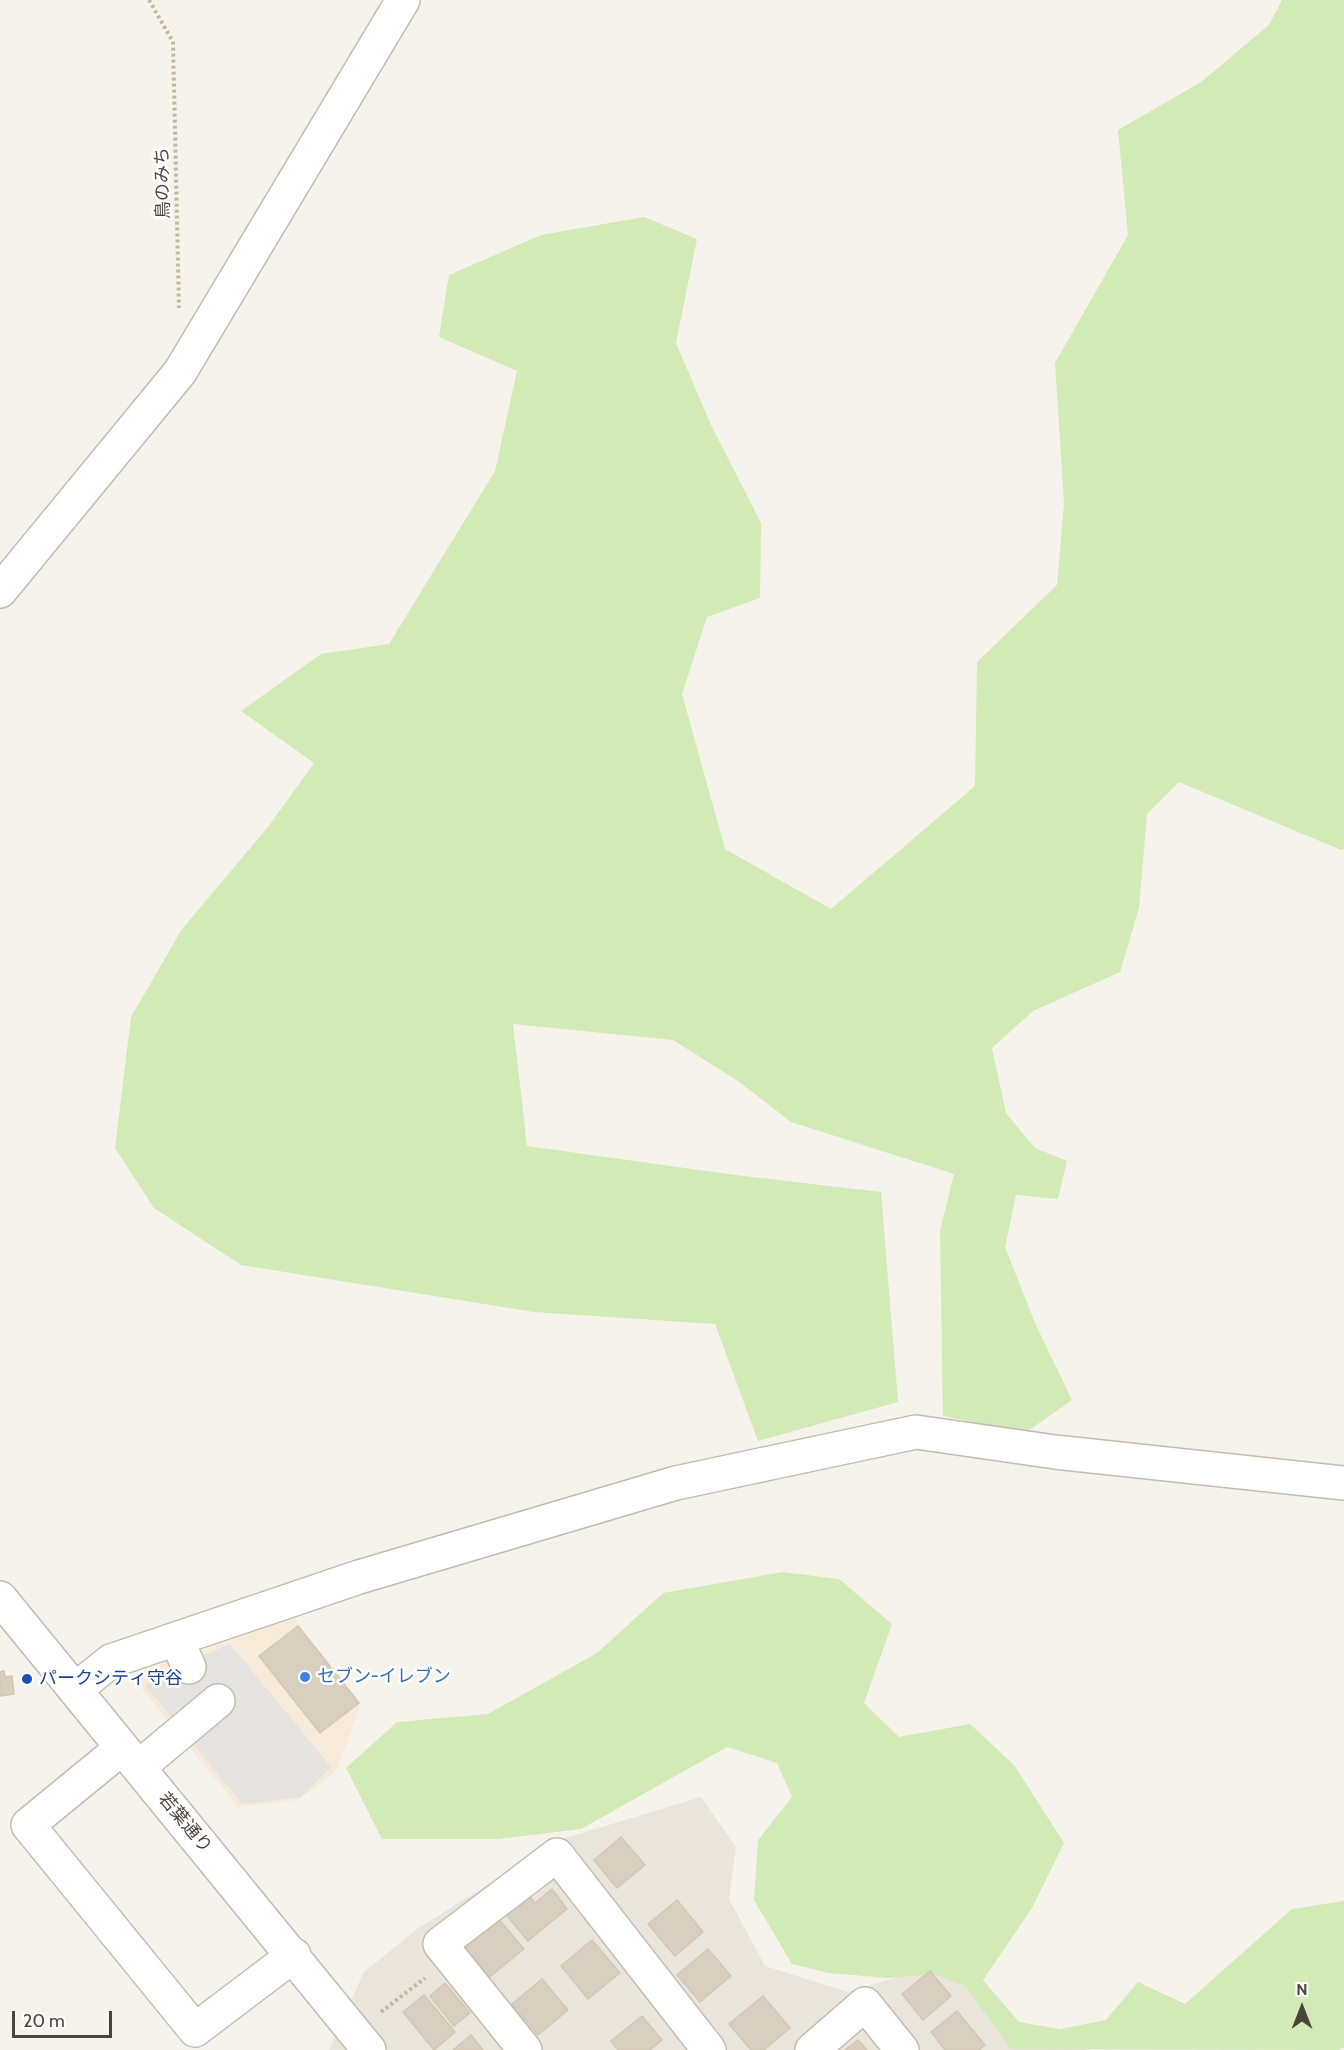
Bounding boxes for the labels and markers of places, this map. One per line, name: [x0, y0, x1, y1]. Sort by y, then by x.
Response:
place label: セブン-イレブン: [317, 1666, 451, 1688]
place label: パークシティ守谷: [39, 1668, 183, 1690]
marker: セブン-イレブン: [298, 1670, 312, 1684]
marker: パークシティ守谷: [20, 1672, 34, 1686]

